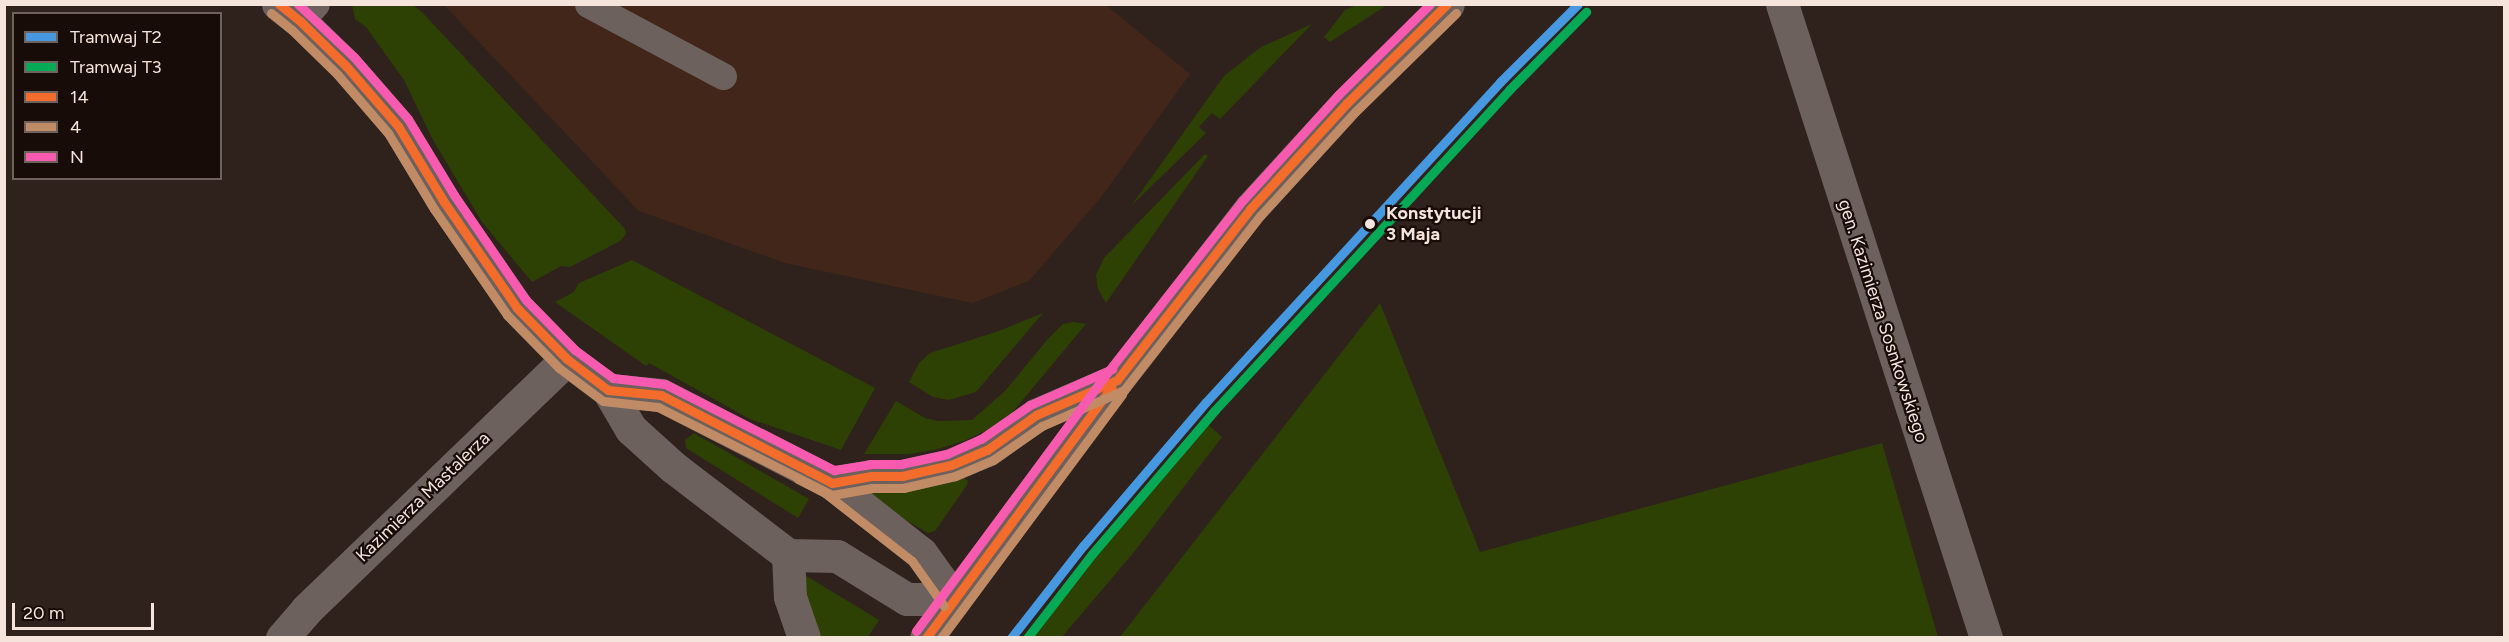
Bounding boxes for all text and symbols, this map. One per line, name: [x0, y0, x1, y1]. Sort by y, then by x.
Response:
legend: [12, 12, 222, 180]
text: Tramwaj T2: [70, 26, 162, 48]
text: Tramwaj T3: [70, 56, 162, 78]
text: 14: [70, 86, 89, 108]
text: 4: [70, 116, 81, 138]
text: N: [70, 146, 84, 168]
street label: gen. Kazimierza Sosnkowskiego: [1833, 197, 1933, 445]
place label: Konstytucji 3 Maja: [1386, 203, 1481, 246]
marker: Konstytucji 3 Maja: [1359, 213, 1381, 235]
street label: Kazimierza Mastalerza: [352, 428, 494, 566]
scale bar: [15, 591, 158, 629]
text: 20 m: [23, 602, 64, 624]

